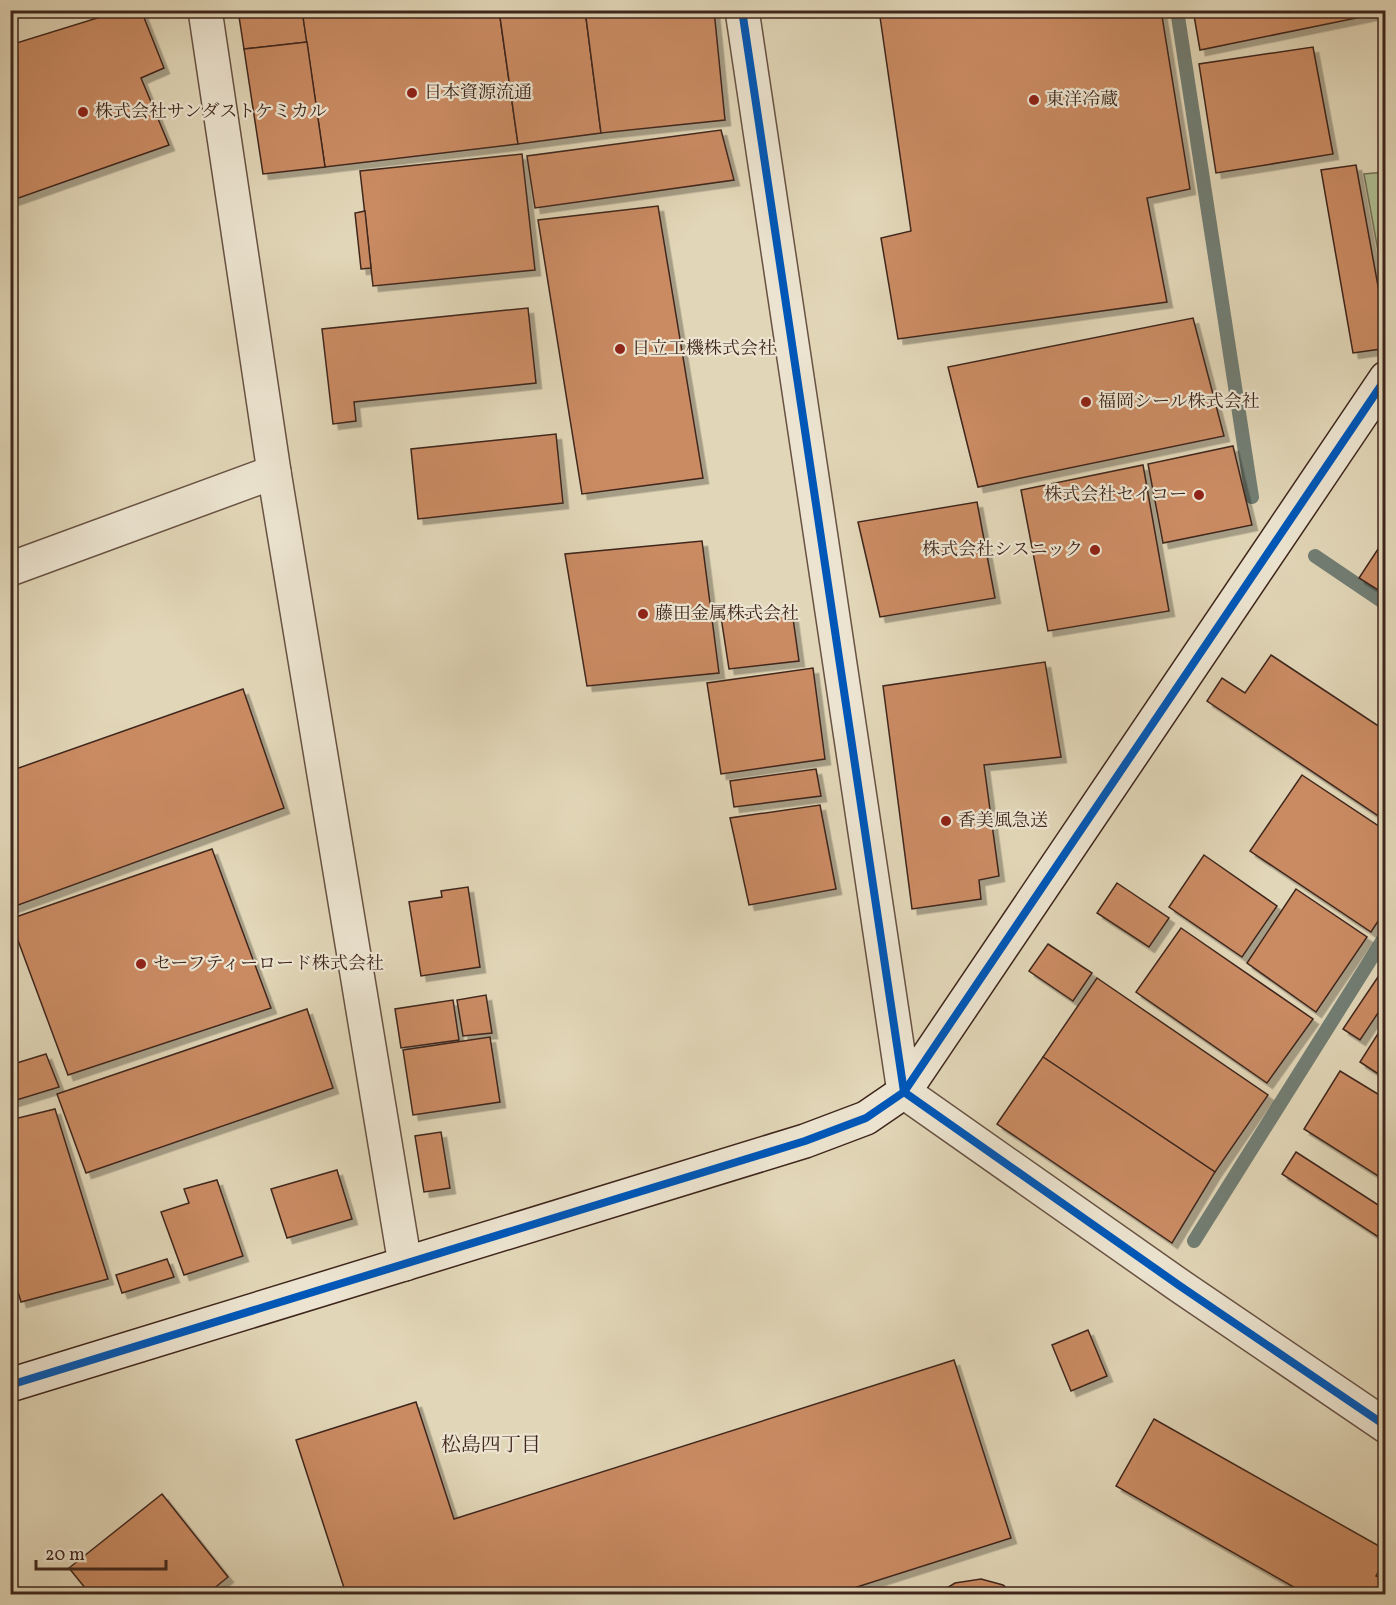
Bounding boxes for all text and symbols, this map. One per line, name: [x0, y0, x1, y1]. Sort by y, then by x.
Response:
place label: 日本資源流通: [424, 81, 532, 106]
marker: 日本資源流通: [405, 86, 419, 100]
place label: 東洋冷蔵: [1046, 88, 1118, 113]
marker: 東洋冷蔵: [1027, 93, 1041, 107]
place label: 株式会社サンダストケミカル: [95, 100, 327, 125]
marker: 株式会社サンダストケミカル: [76, 105, 90, 119]
place label: 日立工機株式会社: [632, 337, 776, 362]
marker: 日立工機株式会社: [613, 342, 627, 356]
place label: 福岡シール株式会社: [1098, 390, 1260, 415]
marker: 福岡シール株式会社: [1079, 395, 1093, 409]
place label: 株式会社セイコー: [1044, 483, 1187, 508]
marker: 株式会社セイコー: [1192, 488, 1206, 502]
place label: 株式会社シスニック: [922, 538, 1083, 563]
marker: 株式会社シスニック: [1088, 543, 1102, 557]
place label: 藤田金属株式会社: [655, 602, 799, 627]
marker: 藤田金属株式会社: [636, 607, 650, 621]
place label: 香美風急送: [958, 809, 1048, 834]
marker: 香美風急送: [939, 814, 953, 828]
place label: セーフティーロード株式会社: [153, 952, 384, 977]
marker: セーフティーロード株式会社: [134, 957, 148, 971]
district label: 松島四丁目: [441, 1432, 541, 1460]
scale bar: [36, 1533, 166, 1571]
text: 20 m: [45, 1543, 85, 1568]

